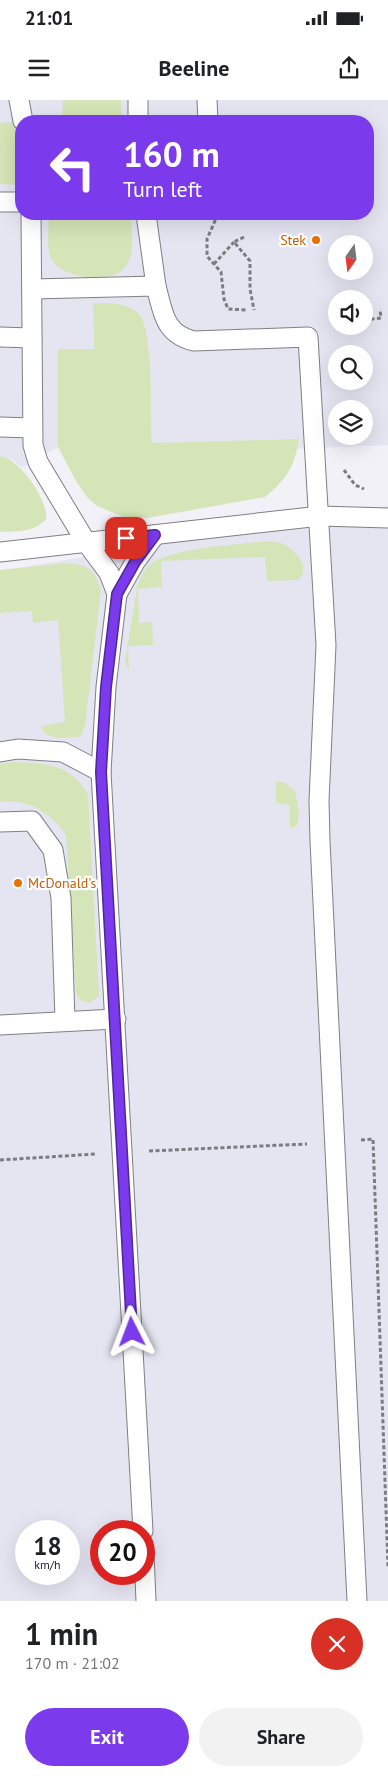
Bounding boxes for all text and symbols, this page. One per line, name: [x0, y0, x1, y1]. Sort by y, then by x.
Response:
text: 21:01: [25, 6, 73, 30]
icon: menu: [25, 54, 53, 82]
text: Beeline: [159, 54, 229, 82]
icon: share: [335, 54, 363, 82]
text: 160 m: [123, 131, 220, 177]
icon: left: [40, 135, 105, 200]
text: Turn left: [123, 175, 202, 203]
place label: Stek: [280, 231, 306, 249]
marker: Stek: [310, 234, 322, 246]
north arrow: [328, 235, 372, 280]
map controls: [328, 235, 373, 445]
button: sound: [328, 290, 373, 335]
button: search: [328, 345, 373, 390]
button: layers: [328, 400, 373, 445]
pin: [105, 517, 147, 559]
icon: arrive: [112, 524, 140, 552]
place label: McDonald's: [28, 874, 96, 892]
marker: McDonald's: [12, 877, 24, 889]
position arrow: [105, 1305, 157, 1357]
speed limit sign: 20: [90, 1520, 155, 1585]
text: 18: [33, 1530, 62, 1562]
text: km/h: [34, 1557, 61, 1572]
text: 1 min: [25, 1614, 98, 1653]
button: close: [311, 1618, 363, 1670]
text: 170 m · 21:02: [25, 1653, 120, 1673]
button: Exit: [25, 1708, 189, 1766]
button: Share: [199, 1708, 363, 1766]

